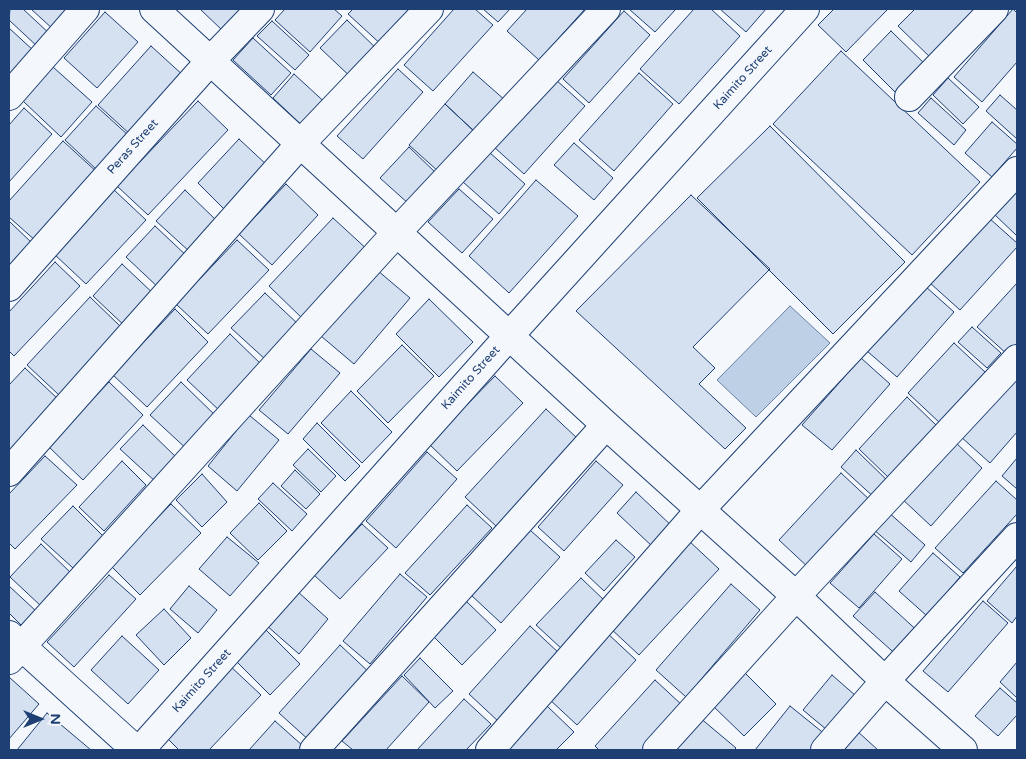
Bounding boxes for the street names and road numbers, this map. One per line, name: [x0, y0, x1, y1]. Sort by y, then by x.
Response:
street label: Kaimito Street: [711, 43, 775, 113]
street label: Peras Street: [104, 116, 162, 178]
street label: Kaimito Street: [439, 343, 503, 413]
street label: Kaimito Street: [170, 646, 234, 716]

